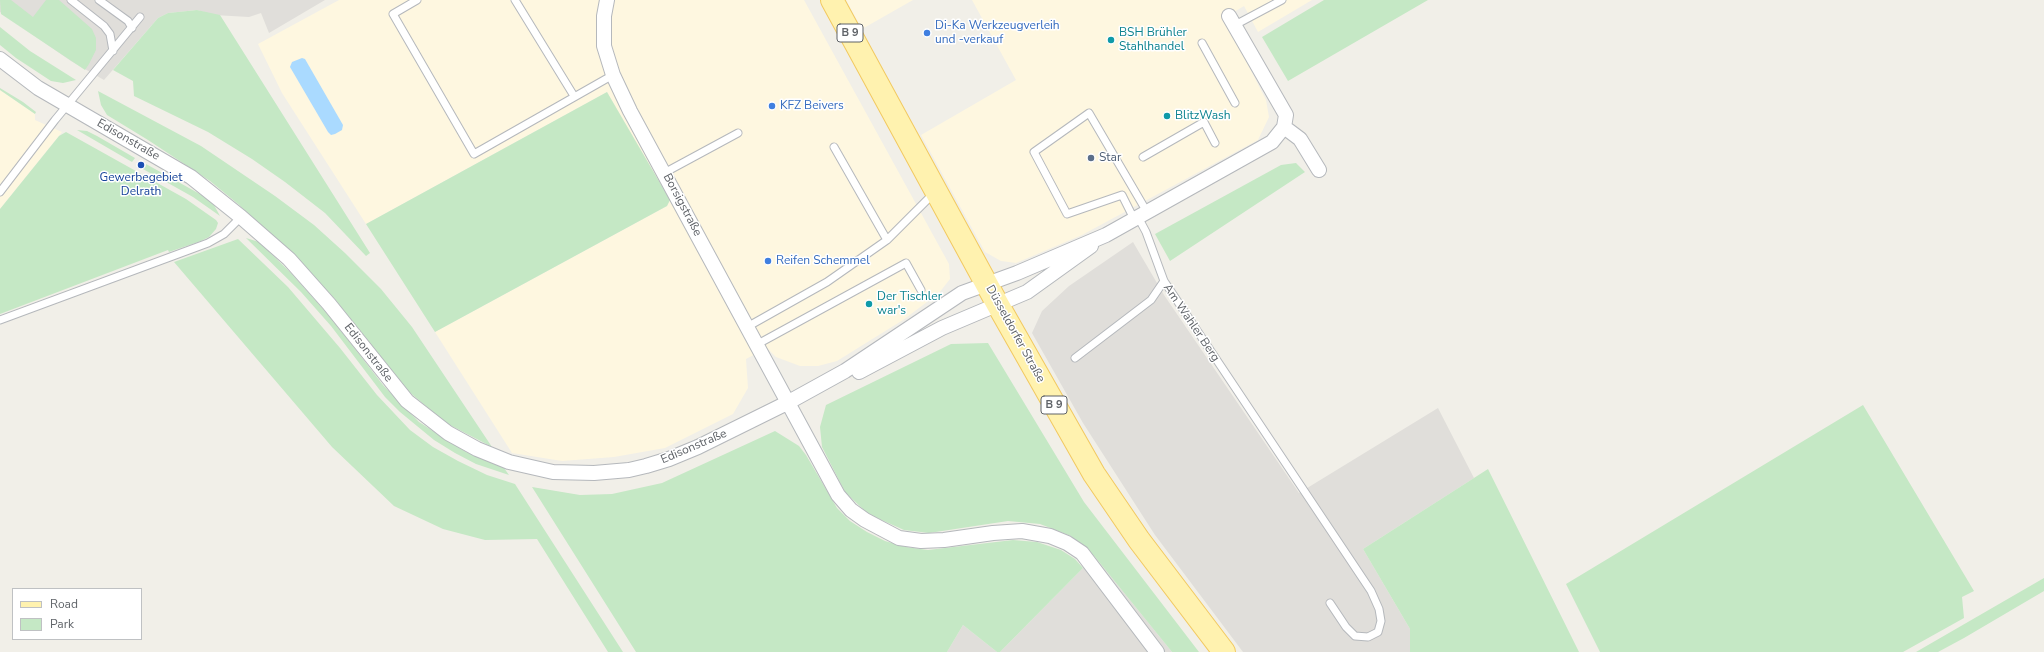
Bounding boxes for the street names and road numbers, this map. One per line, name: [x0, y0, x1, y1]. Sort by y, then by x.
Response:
road number: B 9: [837, 24, 863, 42]
street label: Edisonstraße: [94, 116, 162, 164]
street label: Borsigstraße: [659, 171, 705, 239]
street label: Am Wahler Berg: [1160, 281, 1222, 365]
street label: Düsseldorfer Straße: [982, 283, 1048, 385]
street label: Edisonstraße: [341, 321, 395, 385]
road number: B 9: [1041, 396, 1067, 414]
street label: Edisonstraße: [659, 427, 729, 467]

